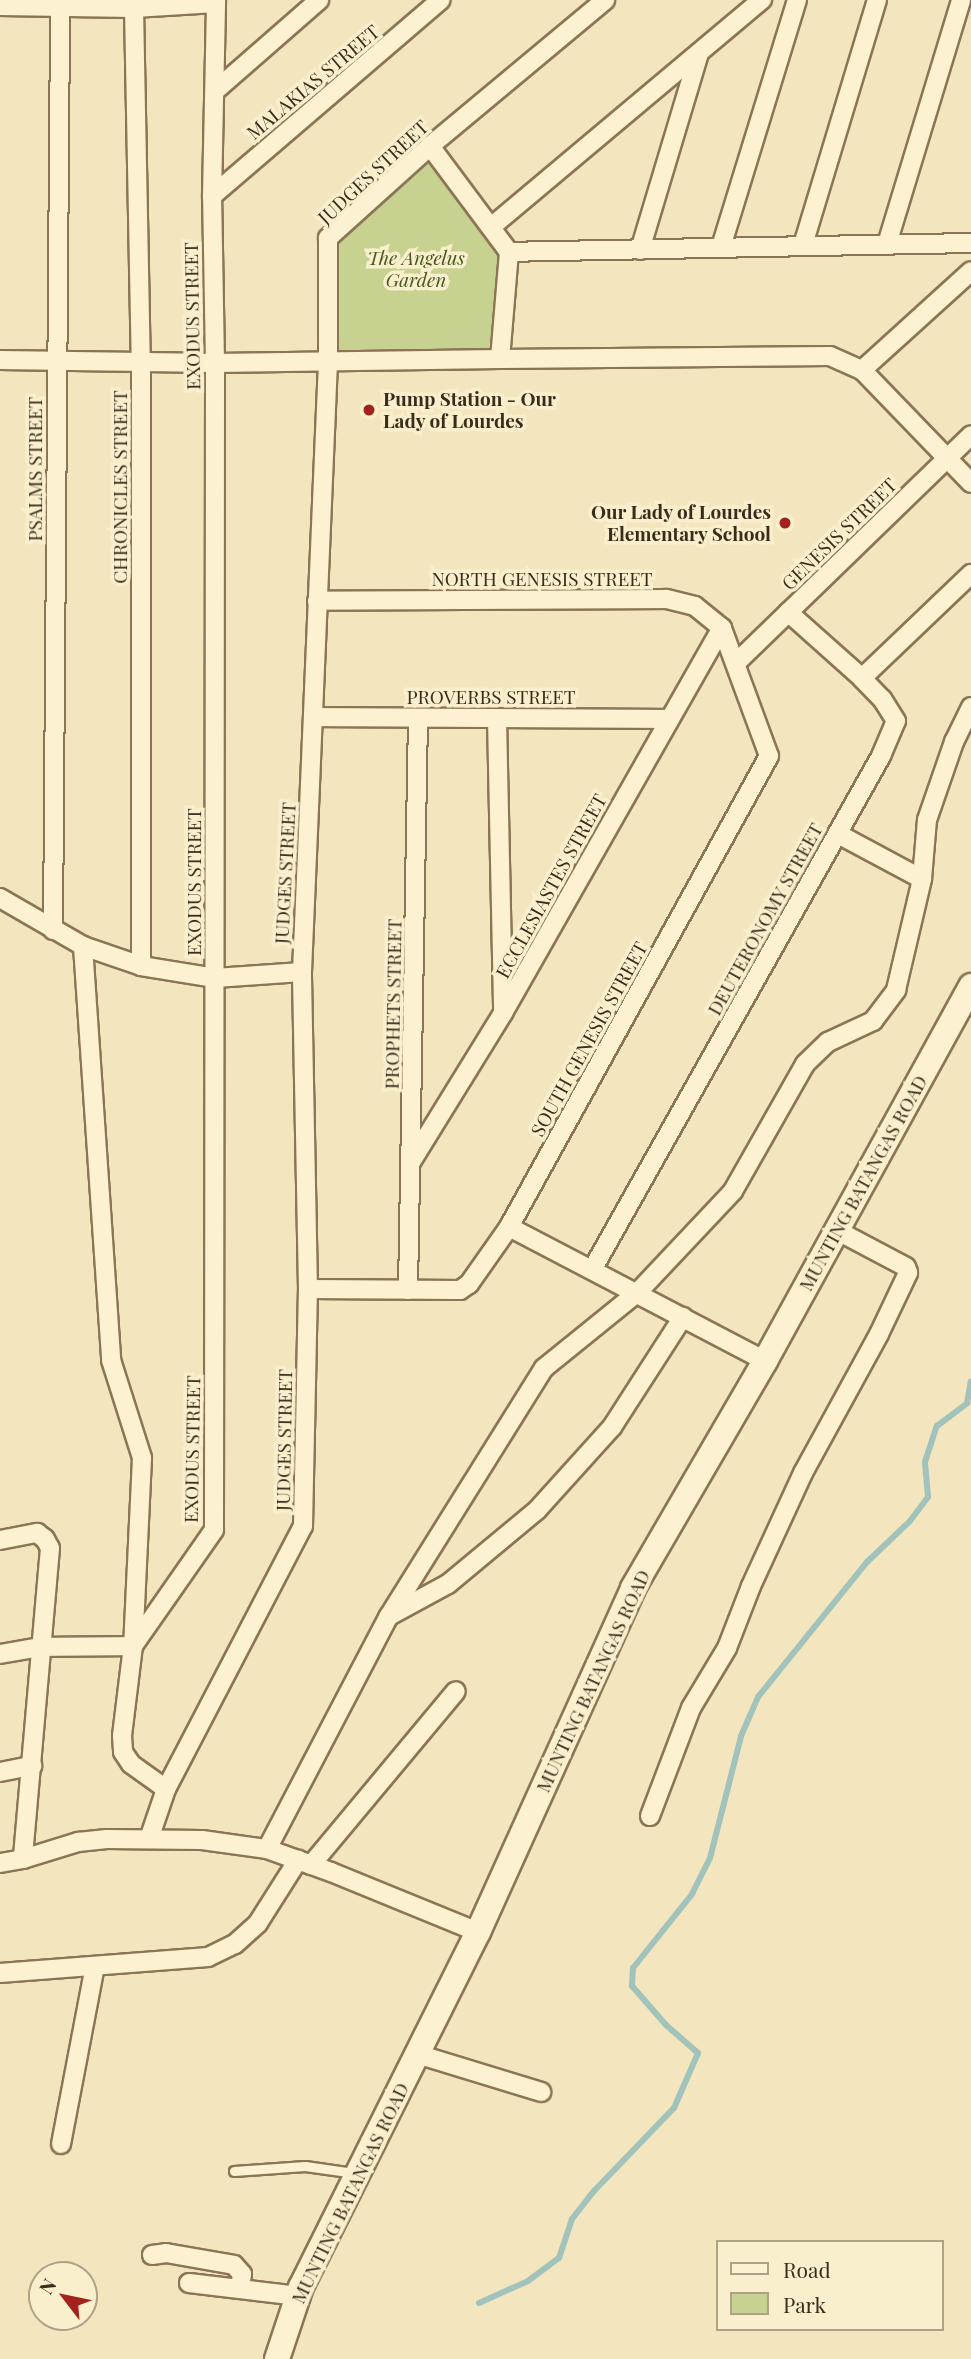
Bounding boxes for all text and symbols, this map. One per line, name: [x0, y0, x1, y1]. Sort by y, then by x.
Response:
street label: MALAKIAS STREET: [242, 20, 384, 144]
street label: JUDGES STREET: [313, 115, 433, 229]
street label: EXODUS STREET: [179, 242, 205, 390]
park label: The Angelus Garden: [367, 247, 465, 291]
place label: Pump Station - Our Lady of Lourdes: [383, 388, 556, 432]
street label: CHRONICLES STREET: [109, 390, 131, 584]
street label: PSALMS STREET: [24, 397, 46, 541]
marker: Pump Station - Our Lady of Lourdes: [361, 402, 377, 418]
street label: GENESIS STREET: [777, 473, 901, 595]
place label: Our Lady of Lourdes Elementary School: [590, 501, 771, 545]
marker: Our Lady of Lourdes Elementary School: [777, 515, 793, 531]
street label: NORTH GENESIS STREET: [431, 568, 653, 590]
street label: PROVERBS STREET: [406, 686, 576, 708]
street label: ECCLESIASTES STREET: [491, 790, 611, 982]
street label: JUDGES STREET: [270, 801, 300, 945]
street label: EXODUS STREET: [183, 808, 205, 956]
street label: DEUTERONOMY STREET: [702, 819, 828, 1019]
street label: PROPHETS STREET: [380, 919, 406, 1089]
street label: SOUTH GENESIS STREET: [526, 938, 652, 1140]
street label: MUNTING BATANGAS ROAD: [794, 1071, 932, 1295]
street label: JUDGES STREET: [271, 1369, 297, 1511]
street label: EXODUS STREET: [179, 1375, 205, 1523]
street label: MUNTING BATANGAS ROAD: [531, 1566, 655, 1796]
street label: MUNTING BATANGAS ROAD: [287, 2079, 413, 2307]
legend: [716, 2240, 943, 2331]
text: Road: [783, 2255, 831, 2283]
north arrow: [28, 2261, 98, 2331]
text: N: [32, 2273, 62, 2299]
text: Park: [783, 2290, 826, 2318]

